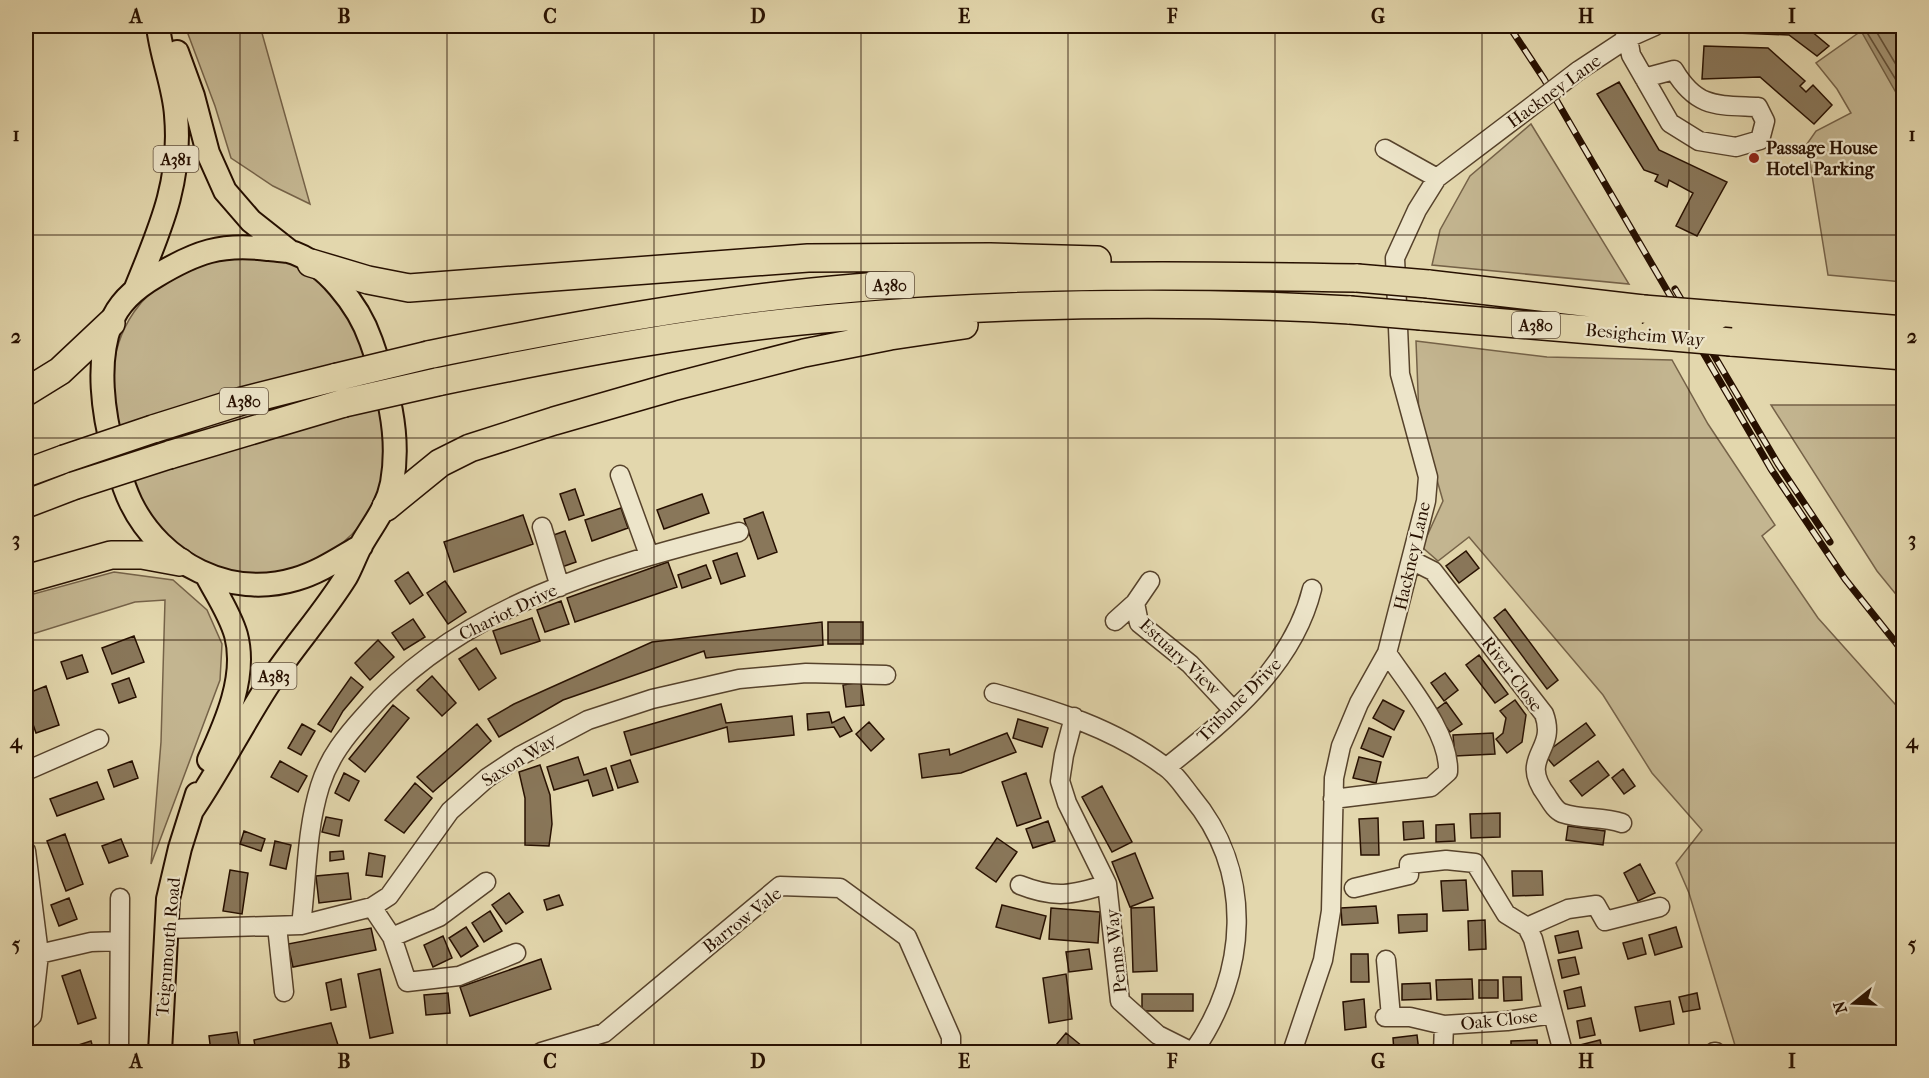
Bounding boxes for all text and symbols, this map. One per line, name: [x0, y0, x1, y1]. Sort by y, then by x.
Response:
text: A: [128, 5, 144, 28]
text: B: [337, 5, 351, 28]
text: C: [543, 5, 557, 28]
text: D: [750, 5, 766, 28]
text: E: [958, 5, 970, 28]
text: F: [1166, 5, 1178, 28]
text: G: [1371, 5, 1385, 28]
text: H: [1578, 5, 1594, 28]
text: I: [1788, 5, 1796, 28]
street label: Hackney Lane: [1503, 50, 1605, 132]
text: 1: [12, 123, 20, 146]
text: 1: [1908, 123, 1916, 146]
place label: Passage House Hotel Parking: [1766, 138, 1878, 180]
road number: A381: [154, 146, 198, 172]
marker: Passage House Hotel Parking: [1747, 151, 1761, 165]
road number: A380: [866, 272, 914, 298]
road number: A380: [1512, 312, 1560, 338]
street label: Besigheim Way: [1585, 320, 1707, 351]
text: 2: [11, 325, 21, 348]
text: 2: [1907, 325, 1917, 348]
road number: A380: [220, 388, 268, 414]
street label: Hackney Lane: [1390, 500, 1435, 612]
text: 3: [12, 528, 20, 551]
text: 3: [1908, 528, 1916, 551]
street label: Chariot Drive: [456, 580, 561, 645]
street label: Estuary View: [1135, 615, 1225, 700]
street label: River Close: [1477, 633, 1547, 716]
street label: Tribune Drive: [1193, 654, 1286, 747]
road number: A383: [252, 663, 296, 689]
street label: Saxon Way: [478, 729, 562, 792]
text: 4: [9, 730, 23, 754]
text: 4: [1905, 730, 1919, 754]
street label: Teignmouth Road: [152, 877, 185, 1017]
street label: Barrow Vale: [699, 883, 786, 958]
street label: Penns Way: [1101, 906, 1131, 994]
text: 5: [12, 933, 21, 956]
text: 5: [1908, 933, 1917, 956]
north arrow: [1824, 973, 1884, 1033]
text: N: [1829, 998, 1851, 1016]
street label: Oak Close: [1459, 1006, 1539, 1035]
text: A: [128, 1050, 144, 1073]
text: B: [337, 1050, 351, 1073]
text: C: [543, 1050, 557, 1073]
text: D: [750, 1050, 766, 1073]
text: E: [958, 1050, 970, 1073]
text: F: [1166, 1050, 1178, 1073]
text: G: [1371, 1050, 1385, 1073]
text: H: [1578, 1050, 1594, 1073]
text: I: [1788, 1050, 1796, 1073]

